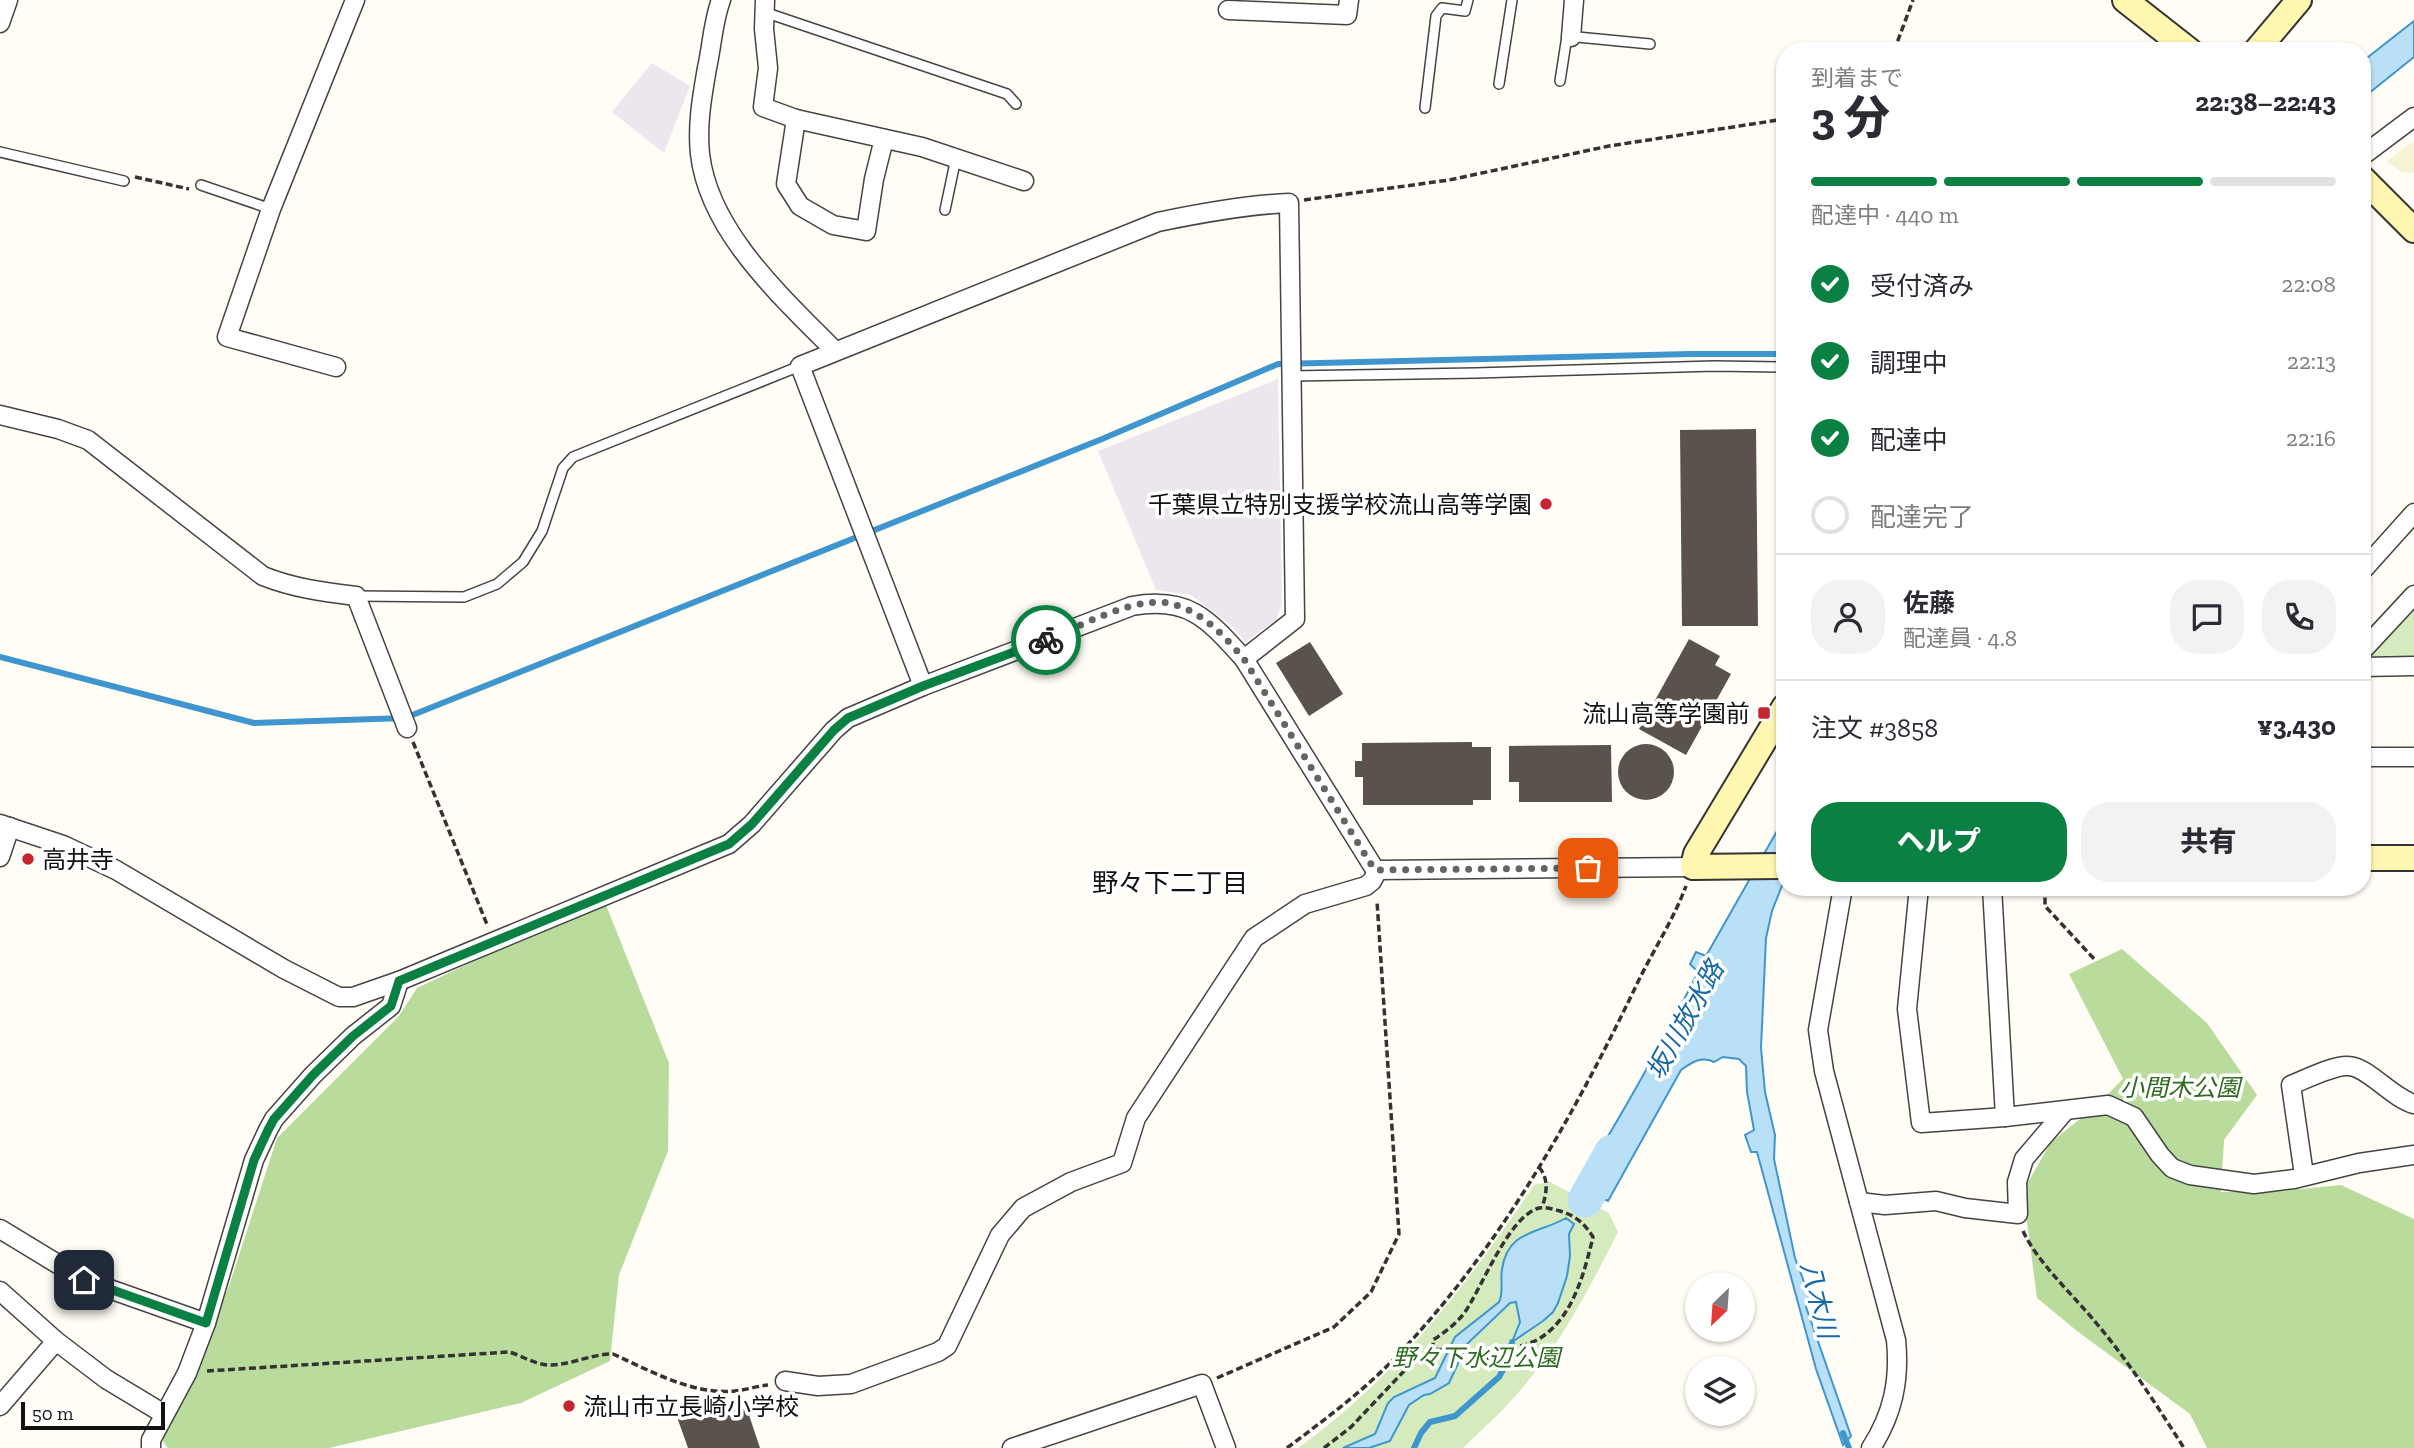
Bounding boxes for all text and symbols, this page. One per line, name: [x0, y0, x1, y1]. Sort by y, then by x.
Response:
text: 到着まで: [1811, 64, 1903, 92]
text: 22:38–22:43: [2195, 86, 2336, 118]
text: 3 分: [1811, 91, 1890, 146]
text: 配達中 · 440 m: [1811, 201, 1959, 229]
icon: check: [1811, 265, 1849, 303]
text: 受付済み: [1870, 270, 1974, 302]
text: 22:08: [2282, 270, 2336, 298]
icon: check: [1811, 342, 1849, 380]
text: 調理中: [1870, 347, 1948, 379]
text: 22:13: [2287, 347, 2336, 375]
icon: check: [1811, 419, 1849, 457]
text: 配達中: [1870, 424, 1948, 456]
text: 22:16: [2286, 424, 2336, 452]
place label: 千葉県立特別支援学校流山高等学園: [1148, 490, 1532, 519]
marker: 千葉県立特別支援学校流山高等学園: [1538, 496, 1554, 512]
text: 配達完了: [1870, 501, 1974, 533]
button: person: [1811, 580, 1885, 654]
button: chat: [2170, 580, 2244, 654]
button: phone: [2262, 580, 2336, 654]
text: 佐藤: [1903, 587, 1955, 619]
courier: [1011, 605, 1081, 675]
icon: bike: [1027, 621, 1065, 659]
text: 配達員 · 4.8: [1903, 624, 2017, 652]
place label: 流山高等学園前: [1582, 699, 1750, 728]
marker: 流山高等学園前: [1756, 705, 1772, 721]
text: ¥3,430: [2257, 710, 2336, 742]
text: 注文 #3858: [1811, 712, 1938, 744]
button: ヘルプ: [1811, 802, 2067, 882]
button: 共有: [2081, 802, 2336, 882]
pin: [1558, 838, 1618, 898]
place label: 高井寺: [42, 845, 114, 874]
icon: bag: [1569, 849, 1607, 887]
marker: 高井寺: [20, 851, 36, 867]
district label: 野々下二丁目: [1092, 867, 1248, 899]
water label: 坂川放水路: [1639, 954, 1731, 1085]
park label: 小間木公園: [2120, 1073, 2243, 1102]
pin: [54, 1250, 114, 1310]
water label: 八木川: [1794, 1258, 1845, 1345]
icon: home: [65, 1261, 103, 1299]
north arrow: [1685, 1272, 1755, 1342]
map controls: [1685, 1272, 1755, 1426]
park label: 野々下水辺公園: [1392, 1343, 1563, 1372]
button: layers: [1685, 1356, 1755, 1426]
place label: 流山市立長崎小学校: [583, 1392, 799, 1421]
marker: 流山市立長崎小学校: [561, 1398, 577, 1414]
scale bar: [21, 1399, 164, 1431]
text: 50 m: [32, 1402, 73, 1425]

